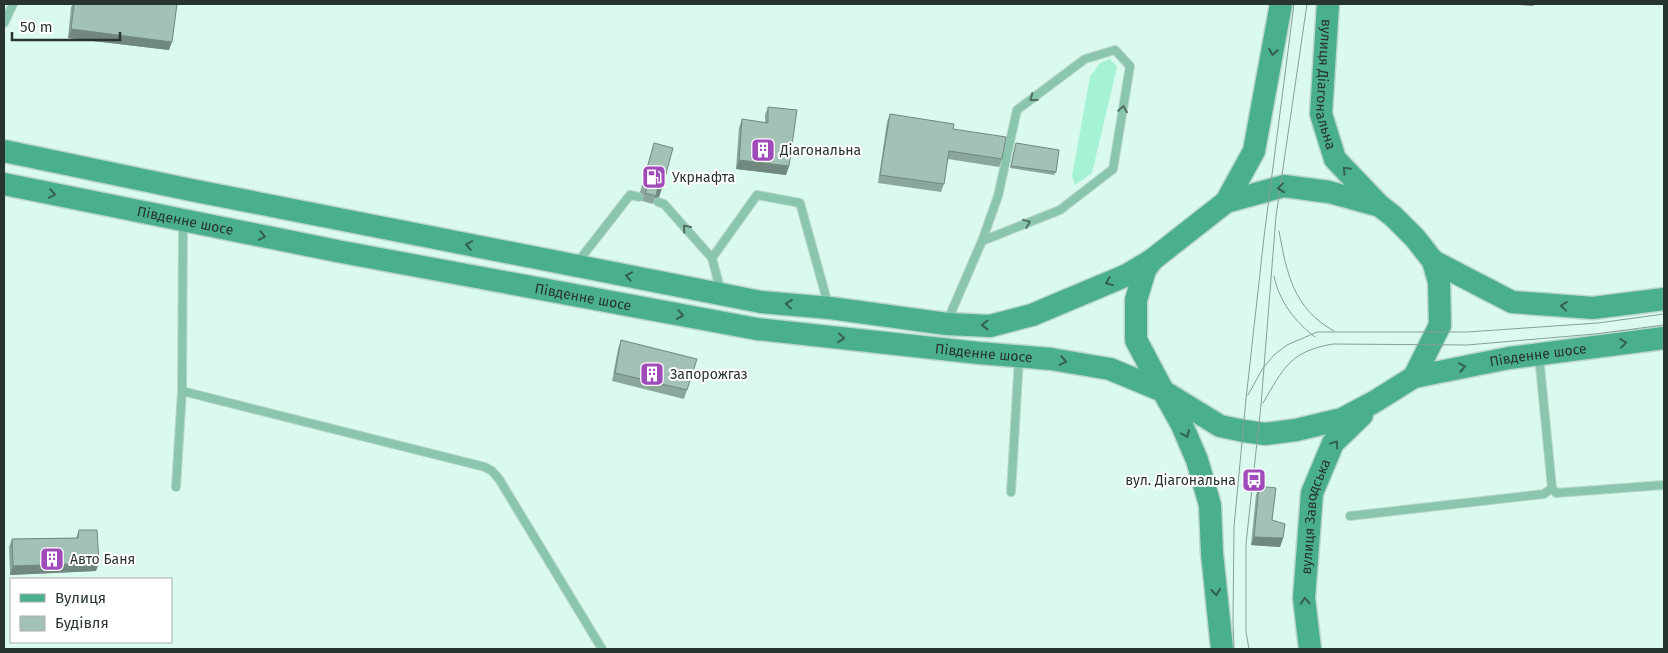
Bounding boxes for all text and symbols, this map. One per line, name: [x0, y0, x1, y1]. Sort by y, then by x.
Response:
scale bar: [12, 10, 120, 42]
text: 50 m: [20, 18, 53, 36]
street label: вулиця Діагональна: [1312, 19, 1340, 152]
one-way arrow: [1268, 47, 1278, 56]
one-way arrow: [1029, 92, 1039, 101]
one-way arrow: [1118, 105, 1128, 114]
building icon: Діагональна: [750, 137, 776, 163]
place label: Діагональна: [779, 142, 861, 159]
fuel station icon: Укрнафта: [641, 164, 667, 190]
one-way arrow: [1343, 167, 1352, 176]
place label: Укрнафта: [672, 169, 735, 186]
one-way arrow: [1276, 182, 1284, 193]
one-way arrow: [47, 188, 56, 198]
street label: Південне шосе: [136, 202, 235, 238]
one-way arrow: [1023, 219, 1031, 229]
one-way arrow: [683, 225, 692, 234]
one-way arrow: [258, 230, 267, 241]
one-way arrow: [465, 240, 474, 250]
one-way arrow: [624, 271, 633, 281]
one-way arrow: [1105, 276, 1114, 287]
street label: Південне шосе: [533, 279, 633, 314]
one-way arrow: [784, 299, 792, 310]
one-way arrow: [1559, 301, 1567, 312]
one-way arrow: [676, 309, 684, 319]
one-way arrow: [980, 320, 988, 330]
one-way arrow: [837, 332, 845, 343]
one-way arrow: [1618, 339, 1627, 349]
street label: Південне шосе: [934, 340, 1033, 366]
street label: Південне шосе: [1488, 340, 1588, 370]
one-way arrow: [1058, 355, 1067, 365]
building icon: Запорожгаз: [639, 361, 665, 387]
one-way arrow: [1457, 363, 1466, 373]
place label: Запорожгаз: [670, 366, 748, 383]
one-way arrow: [1179, 429, 1190, 438]
one-way arrow: [1328, 440, 1338, 449]
street label: вулиця Заводська: [1297, 456, 1334, 575]
bus stop icon: вул. Діагональна: [1241, 467, 1267, 493]
place label: вул. Діагональна: [1125, 472, 1236, 489]
building icon: Авто Баня: [39, 546, 65, 572]
place label: Авто Баня: [70, 551, 135, 568]
legend: [10, 578, 172, 643]
text: Вулиця: [55, 589, 106, 607]
one-way arrow: [1211, 589, 1222, 597]
one-way arrow: [1300, 596, 1311, 604]
text: Будівля: [55, 614, 109, 632]

